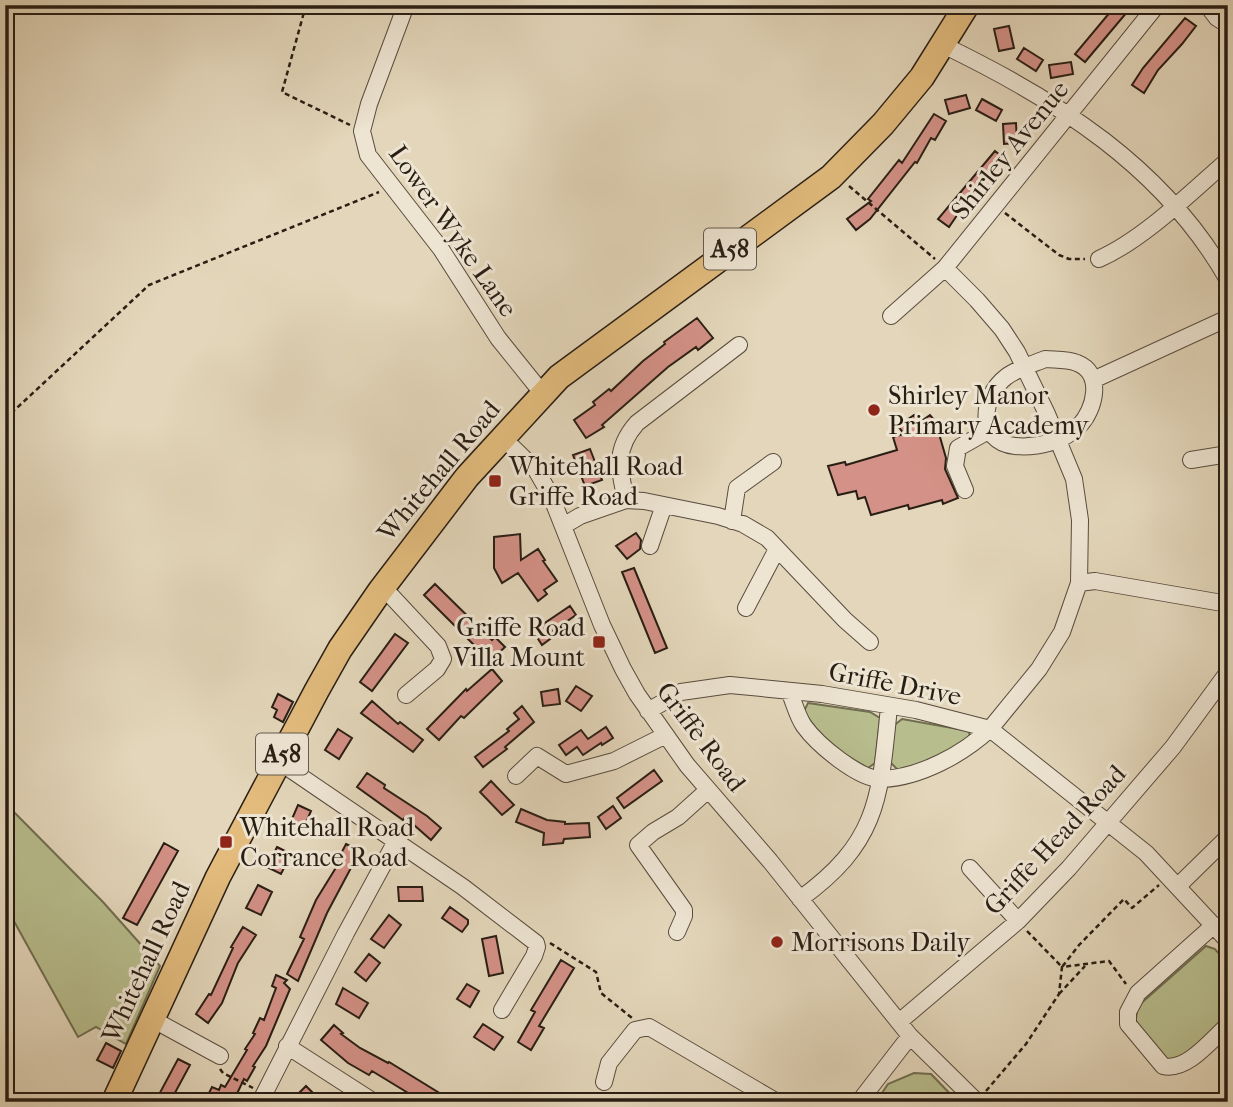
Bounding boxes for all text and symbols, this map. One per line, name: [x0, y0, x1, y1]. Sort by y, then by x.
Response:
street label: Shirley Avenue: [945, 74, 1075, 226]
street label: Lower Wyke Lane: [382, 139, 524, 323]
road number: A58: [704, 228, 756, 270]
place label: Shirley Manor Primary Academy: [888, 380, 1090, 441]
street label: Whitehall Road: [371, 394, 507, 548]
marker: Shirley Manor Primary Academy: [866, 402, 882, 418]
place label: Whitehall Road Griffe Road: [508, 451, 684, 512]
marker: Whitehall Road Griffe Road: [487, 473, 503, 489]
place label: Griffe Road Villa Mount: [452, 612, 586, 673]
marker: Griffe Road Villa Mount: [591, 634, 607, 650]
street label: Griffe Drive: [826, 656, 964, 712]
street label: Griffe Road: [650, 676, 753, 798]
road number: A58: [256, 734, 308, 774]
street label: Griffe Head Road: [978, 758, 1133, 921]
place label: Whitehall Road Corrance Road: [239, 812, 415, 873]
marker: Whitehall Road Corrance Road: [218, 834, 234, 850]
street label: Whitehall Road: [95, 876, 197, 1048]
place label: Morrisons Daily: [791, 927, 971, 958]
marker: Morrisons Daily: [769, 934, 785, 950]

